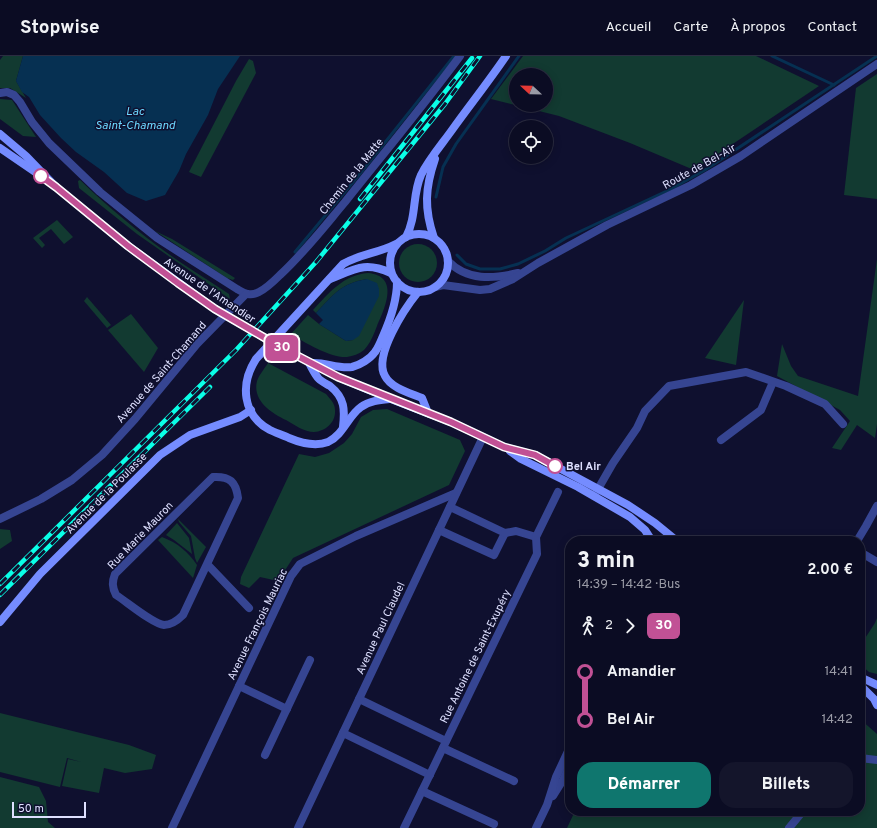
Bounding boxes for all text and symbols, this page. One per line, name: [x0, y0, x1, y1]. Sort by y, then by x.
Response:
text: Stopwise: [20, 16, 100, 40]
text: Accueil: [605, 19, 651, 36]
text: Carte: [673, 19, 708, 36]
text: À propos: [730, 19, 786, 36]
text: Contact: [808, 19, 857, 36]
north arrow: [509, 68, 553, 112]
map controls: [509, 68, 553, 164]
water label: Lac Saint-Chamand: [95, 104, 177, 134]
button: locate: [509, 120, 553, 164]
street label: Chemin de la Matte: [317, 135, 387, 218]
street label: Route de Bel-Air: [660, 141, 739, 193]
unlabelled marker: [33, 168, 49, 184]
street label: Avenue de l'Amandier: [161, 255, 259, 327]
street label: Avenue de Saint-Chamand: [114, 319, 210, 426]
line badge: 30: [264, 335, 300, 361]
text: 30: [273, 339, 291, 356]
street label: Avenue de la Poulasse: [63, 450, 150, 537]
marker: Bel Air: [547, 458, 563, 474]
place label: Bel Air: [566, 460, 601, 474]
street label: Rue Marie Mauron: [105, 499, 177, 572]
text: 3 min: [577, 548, 635, 575]
text: 2.00 €: [807, 561, 853, 580]
street label: Avenue François Mauriac: [225, 566, 291, 683]
text: 14:39 – 14:42 · Bus: [577, 577, 680, 593]
street label: Avenue Paul Claudel: [353, 580, 408, 677]
street label: Rue Antoine de Saint-Exupéry: [437, 587, 515, 726]
icon: walk: [577, 615, 599, 637]
icon: forward: [619, 615, 641, 637]
text: 30: [655, 617, 672, 634]
text: 2: [605, 618, 613, 634]
text: Amandier: [607, 663, 676, 682]
text: 14:41: [824, 664, 853, 680]
text: Bel Air: [607, 711, 655, 730]
text: 14:42: [821, 712, 853, 728]
button: Démarrer: [577, 762, 711, 808]
button: Billets: [719, 762, 853, 808]
scale bar: [12, 800, 86, 819]
text: 50 m: [18, 802, 44, 816]

